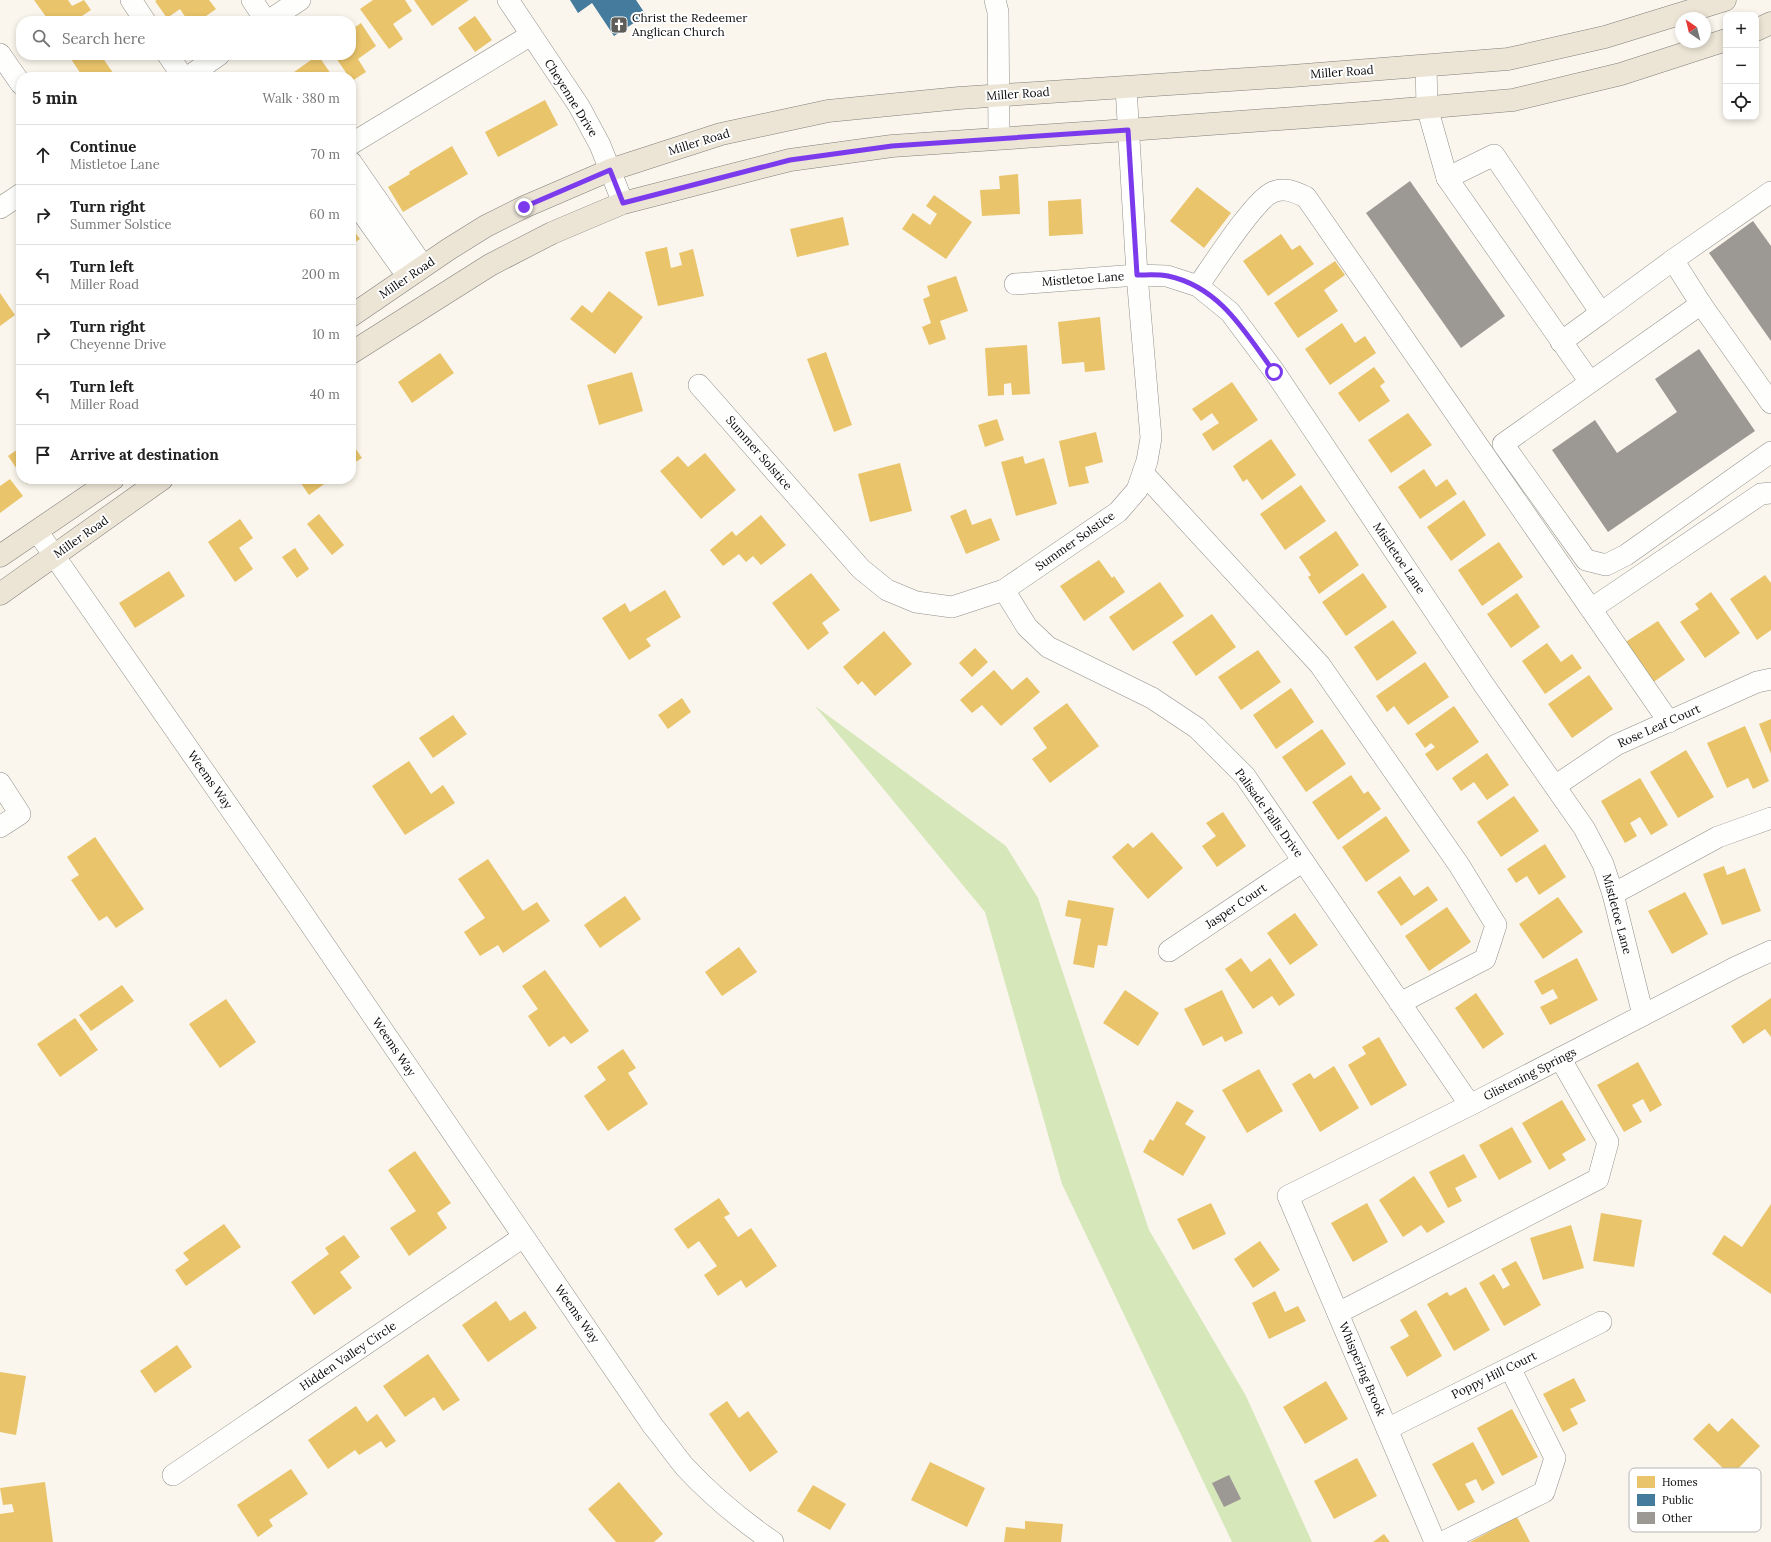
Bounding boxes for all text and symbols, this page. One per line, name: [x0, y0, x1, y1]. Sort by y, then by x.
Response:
place label: Christ the Redeemer Anglican Church: [631, 10, 748, 39]
north arrow: [1675, 12, 1711, 48]
map controls: [1723, 12, 1759, 120]
button: +: [1723, 12, 1759, 48]
church icon: Christ the Redeemer Anglican Church: [609, 15, 629, 35]
search box: [16, 16, 356, 60]
icon: search: [30, 27, 52, 49]
text: Search here: [62, 29, 145, 48]
button: −: [1723, 48, 1759, 84]
street label: Cheyenne Drive: [541, 56, 602, 140]
street label: Miller Road: [1310, 62, 1374, 81]
street label: Miller Road: [986, 84, 1050, 103]
button: locate: [1723, 84, 1759, 120]
text: 5 min: [32, 87, 78, 109]
text: Walk · 380 m: [263, 90, 340, 107]
street label: Miller Road: [666, 125, 731, 158]
text: Continue: [70, 137, 136, 156]
icon: ahead: [32, 144, 54, 166]
text: 70 m: [311, 146, 340, 163]
text: Mistletoe Lane: [70, 156, 160, 173]
text: Turn right: [70, 197, 146, 216]
route end: [515, 198, 533, 216]
icon: right: [32, 204, 54, 226]
text: 60 m: [309, 206, 340, 223]
text: Summer Solstice: [70, 216, 172, 233]
street label: Miller Road: [376, 254, 437, 302]
text: Turn left: [70, 257, 134, 276]
icon: left: [32, 264, 54, 286]
text: 200 m: [302, 266, 340, 283]
street label: Mistletoe Lane: [1041, 268, 1125, 289]
text: Miller Road: [70, 276, 139, 293]
text: Turn right: [70, 317, 146, 336]
icon: right: [32, 324, 54, 346]
text: 10 m: [312, 326, 340, 343]
text: Cheyenne Drive: [70, 336, 166, 353]
route start: [1265, 363, 1283, 381]
text: Turn left: [70, 377, 134, 396]
icon: left: [32, 384, 54, 406]
text: 40 m: [310, 386, 340, 403]
text: Miller Road: [70, 396, 139, 413]
street label: Summer Solstice: [723, 412, 796, 493]
icon: arrive: [32, 444, 54, 466]
text: Arrive at destination: [70, 445, 219, 464]
street label: Summer Solstice: [1032, 507, 1118, 574]
street label: Miller Road: [50, 512, 111, 561]
street label: Mistletoe Lane: [1370, 519, 1429, 597]
street label: Rose Leaf Court: [1615, 700, 1703, 750]
street label: Weems Way: [185, 748, 236, 812]
street label: Palisade Falls Drive: [1232, 765, 1307, 860]
street label: Mistletoe Lane: [1600, 872, 1636, 956]
street label: Jasper Court: [1201, 879, 1269, 932]
street label: Weems Way: [369, 1014, 420, 1080]
street label: Glistening Springs: [1481, 1043, 1579, 1103]
street label: Weems Way: [552, 1282, 603, 1346]
street label: Hidden Valley Circle: [297, 1317, 399, 1393]
street label: Whispering Brook: [1336, 1320, 1389, 1419]
street label: Poppy Hill Court: [1449, 1347, 1539, 1402]
legend: [1629, 1468, 1761, 1532]
text: Homes: [1662, 1475, 1698, 1489]
text: Public: [1662, 1493, 1694, 1507]
text: Other: [1662, 1511, 1693, 1525]

